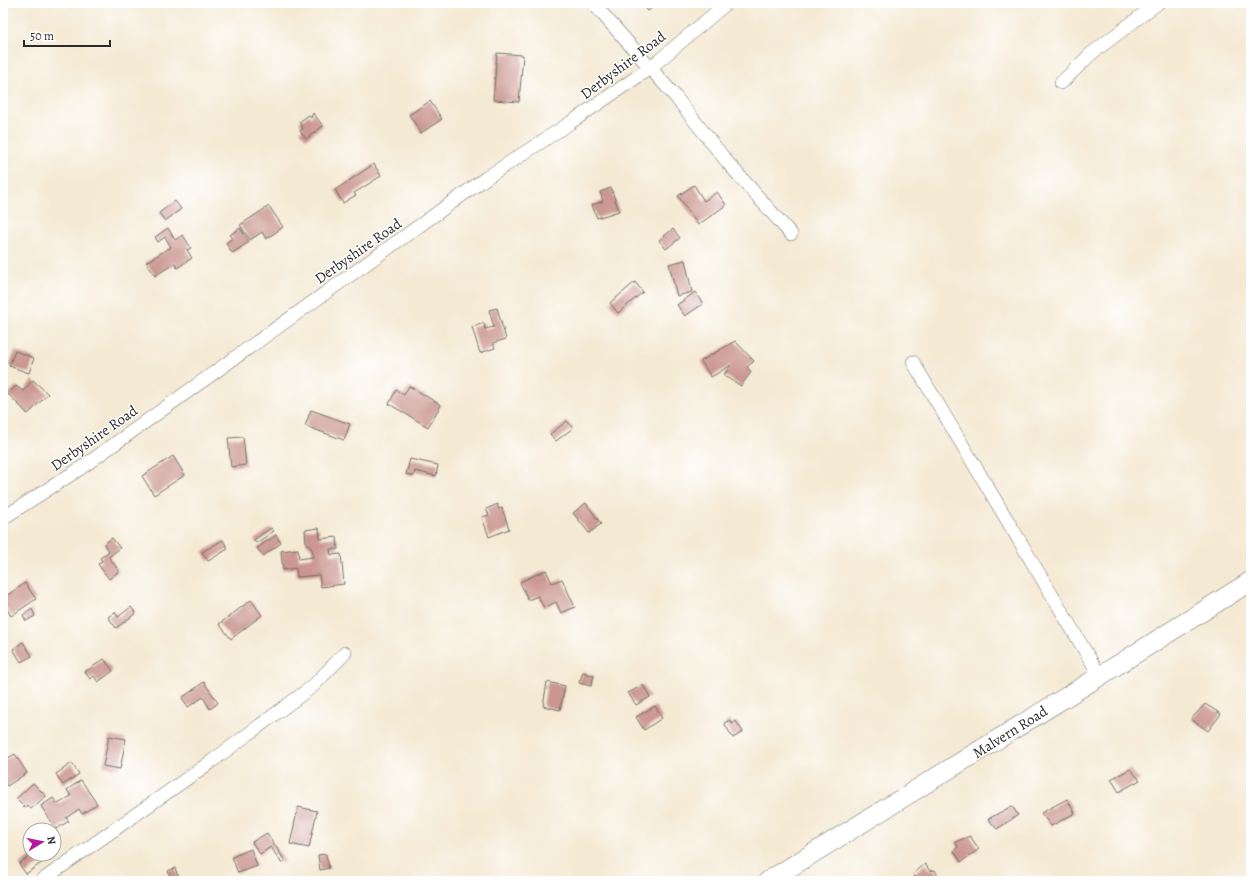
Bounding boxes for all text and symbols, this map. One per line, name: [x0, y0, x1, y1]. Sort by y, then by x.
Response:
scale bar: [24, 22, 110, 48]
street label: Derbyshire Road: [576, 26, 670, 104]
text: 50 m: [30, 28, 54, 44]
street label: Derbyshire Road: [311, 213, 406, 288]
street label: Derbyshire Road: [47, 400, 142, 475]
street label: Malvern Road: [969, 701, 1052, 763]
north arrow: [22, 822, 62, 862]
text: N: [43, 835, 59, 846]

